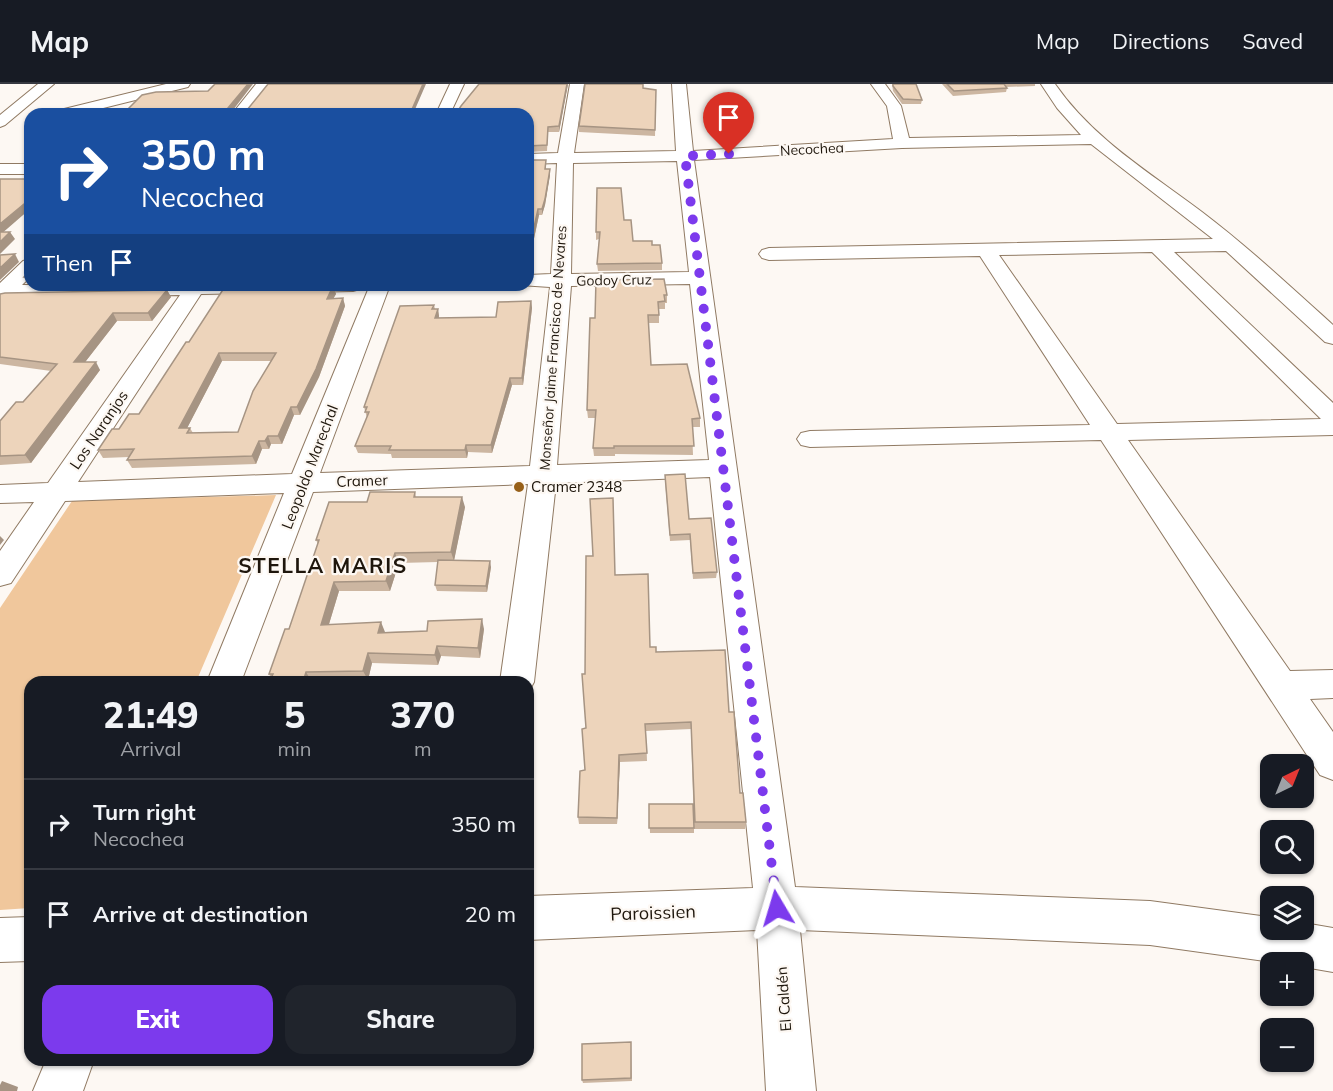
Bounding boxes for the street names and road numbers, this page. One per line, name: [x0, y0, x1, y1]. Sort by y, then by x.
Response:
street label: Necochea: [780, 138, 844, 160]
street label: Monseñor Jaime Francisco de Nevares: [535, 225, 571, 471]
street label: Godoy Cruz: [576, 270, 652, 290]
street label: Los Naranjos: [65, 387, 132, 473]
street label: Leopoldo Marechal: [277, 402, 342, 532]
street label: Cramer: [336, 470, 389, 491]
street label: Paroissien: [610, 900, 696, 925]
street label: El Caldén: [772, 966, 795, 1032]

